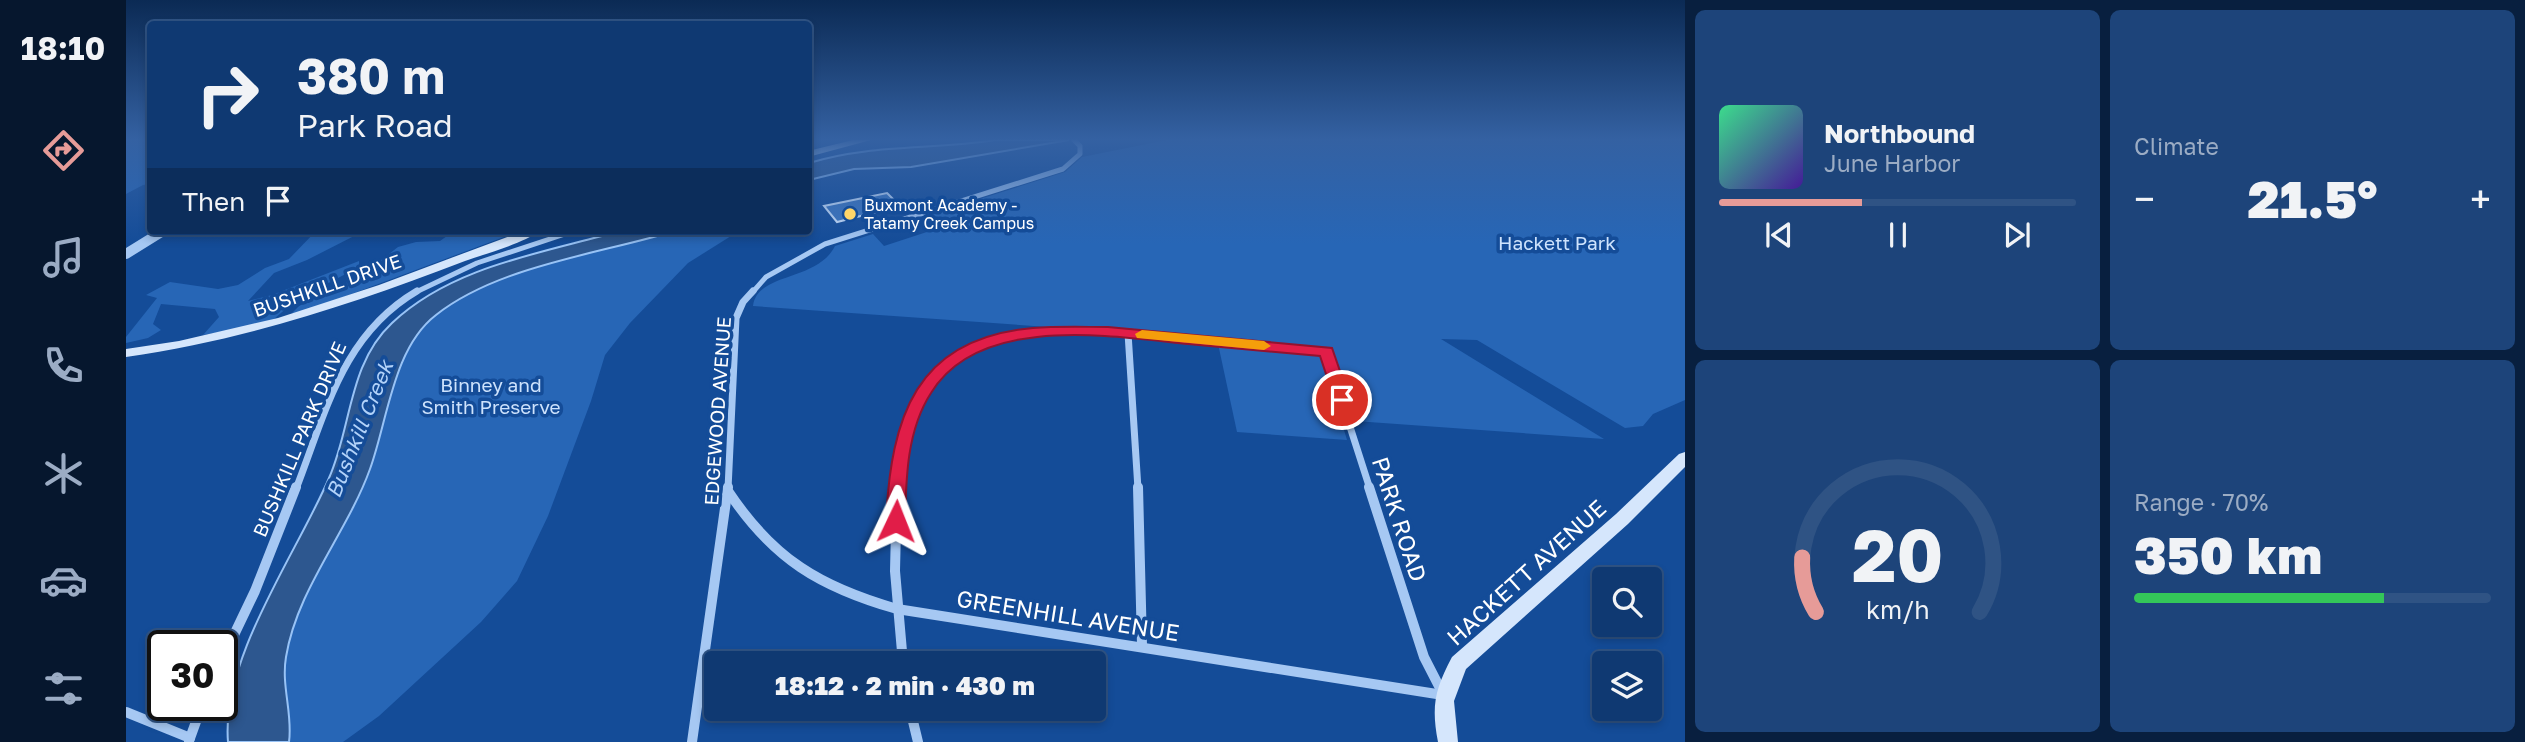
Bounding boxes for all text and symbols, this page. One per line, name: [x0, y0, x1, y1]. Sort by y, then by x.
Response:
text: 18:10: [21, 29, 105, 67]
text: 380 m: [297, 46, 445, 105]
icon: right: [182, 49, 273, 140]
text: Park Road: [297, 106, 453, 144]
text: Northbound: [1824, 118, 1975, 149]
icon: directions: [39, 126, 88, 175]
text: Climate: [2134, 132, 2219, 160]
text: June Harbor: [1824, 149, 1960, 177]
text: 21.5°: [2248, 167, 2377, 229]
text: −: [2134, 176, 2155, 221]
text: +: [2470, 176, 2491, 221]
icon: arrive: [259, 182, 297, 220]
text: Then: [182, 186, 245, 217]
place label: Buxmont Academy - Tatamy Creek Campus: [864, 195, 1034, 233]
marker: Buxmont Academy - Tatamy Creek Campus: [842, 206, 858, 222]
icon: previous: [1760, 216, 1798, 254]
icon: pause: [1879, 216, 1917, 254]
icon: next: [1998, 216, 2036, 254]
park label: Hackett Park: [1498, 231, 1616, 254]
icon: music: [39, 233, 88, 282]
street label: BUSHKILL DRIVE: [250, 249, 404, 321]
street label: EDGEWOOD AVENUE: [699, 316, 735, 506]
street label: BUSHKILL PARK DRIVE: [247, 338, 351, 540]
icon: phone: [39, 341, 88, 390]
water label: Bushkill Creek: [320, 355, 399, 501]
pin: [1312, 370, 1372, 430]
park label: Binney and Smith Preserve: [421, 373, 561, 418]
icon: arrive: [1323, 381, 1361, 419]
icon: climate: [39, 449, 88, 498]
street label: PARK ROAD: [1367, 453, 1433, 585]
position arrow: [859, 484, 933, 558]
text: Range · 70%: [2134, 488, 2268, 516]
street label: HACKETT AVENUE: [1441, 493, 1611, 651]
text: 20: [1852, 511, 1943, 598]
text: 350 km: [2134, 523, 2322, 585]
icon: car: [39, 556, 88, 605]
map controls: [1592, 567, 1662, 721]
button: search: [1592, 567, 1662, 637]
street label: GREENHILL AVENUE: [955, 584, 1181, 646]
text: km/h: [1866, 594, 1929, 625]
speed limit sign: 30: [147, 630, 238, 721]
button: layers: [1592, 651, 1662, 721]
icon: filters: [39, 664, 88, 713]
text: 18:12 · 2 min · 430 m: [775, 670, 1035, 701]

